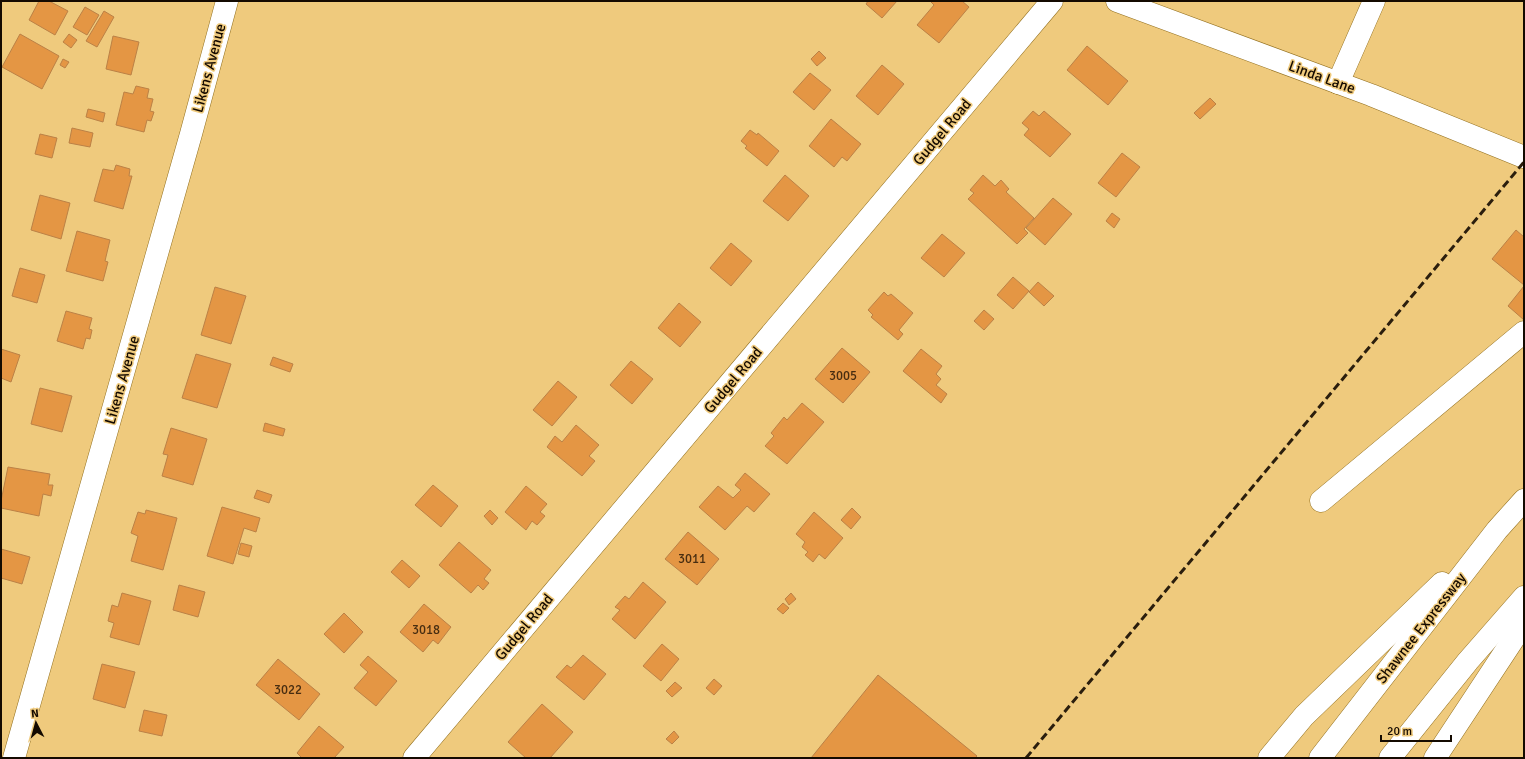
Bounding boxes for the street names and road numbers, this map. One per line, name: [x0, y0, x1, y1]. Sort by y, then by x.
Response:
street label: Likens Avenue: [188, 22, 230, 114]
street label: Linda Lane: [1286, 57, 1358, 97]
street label: Gudgel Road: [909, 95, 975, 169]
street label: Likens Avenue: [101, 334, 143, 426]
street label: Gudgel Road: [700, 343, 766, 417]
street label: Shawnee Expressway: [1372, 569, 1470, 687]
street label: Gudgel Road: [491, 590, 557, 664]

